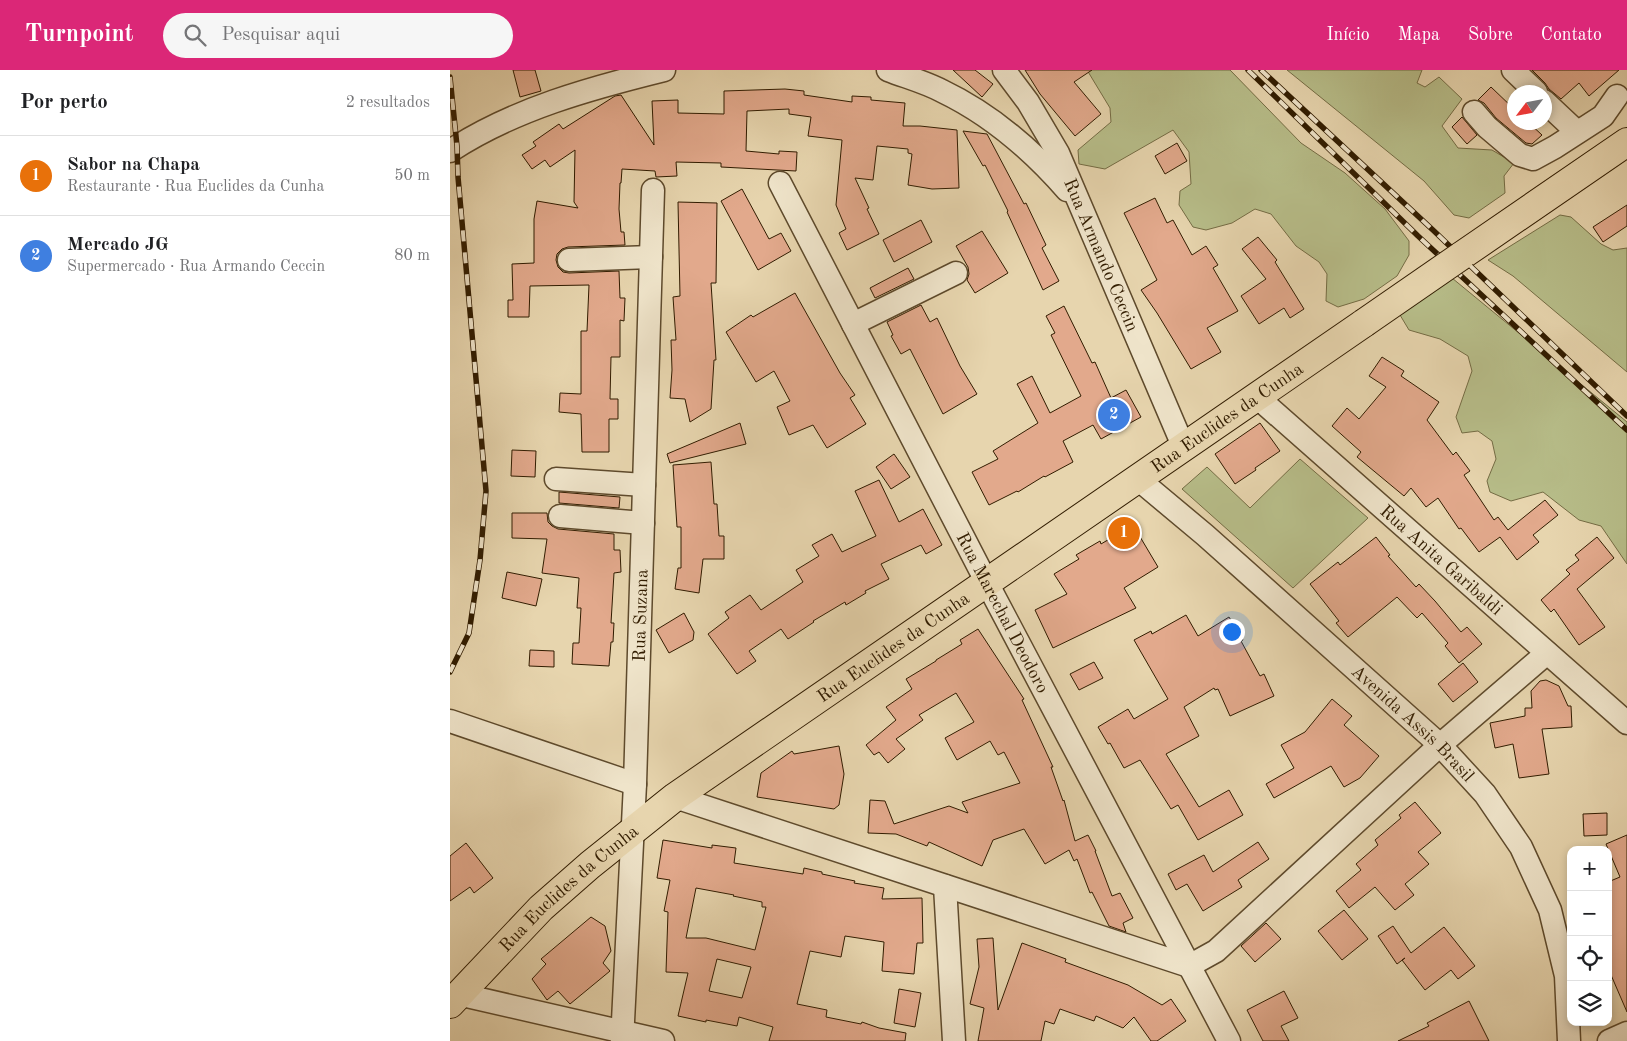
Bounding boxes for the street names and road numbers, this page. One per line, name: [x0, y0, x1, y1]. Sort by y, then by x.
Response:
street label: Rua Armando Ceccin: [1060, 176, 1141, 335]
street label: Rua Euclides da Cunha: [1148, 360, 1307, 477]
street label: Rua Anita Garibaldi: [1376, 502, 1506, 619]
street label: Rua Marechal Deodoro: [953, 530, 1052, 696]
street label: Rua Suzana: [631, 569, 652, 662]
street label: Rua Euclides da Cunha: [814, 589, 973, 706]
street label: Avenida Assis Brasil: [1348, 662, 1477, 786]
street label: Rua Euclides da Cunha: [496, 822, 642, 956]

